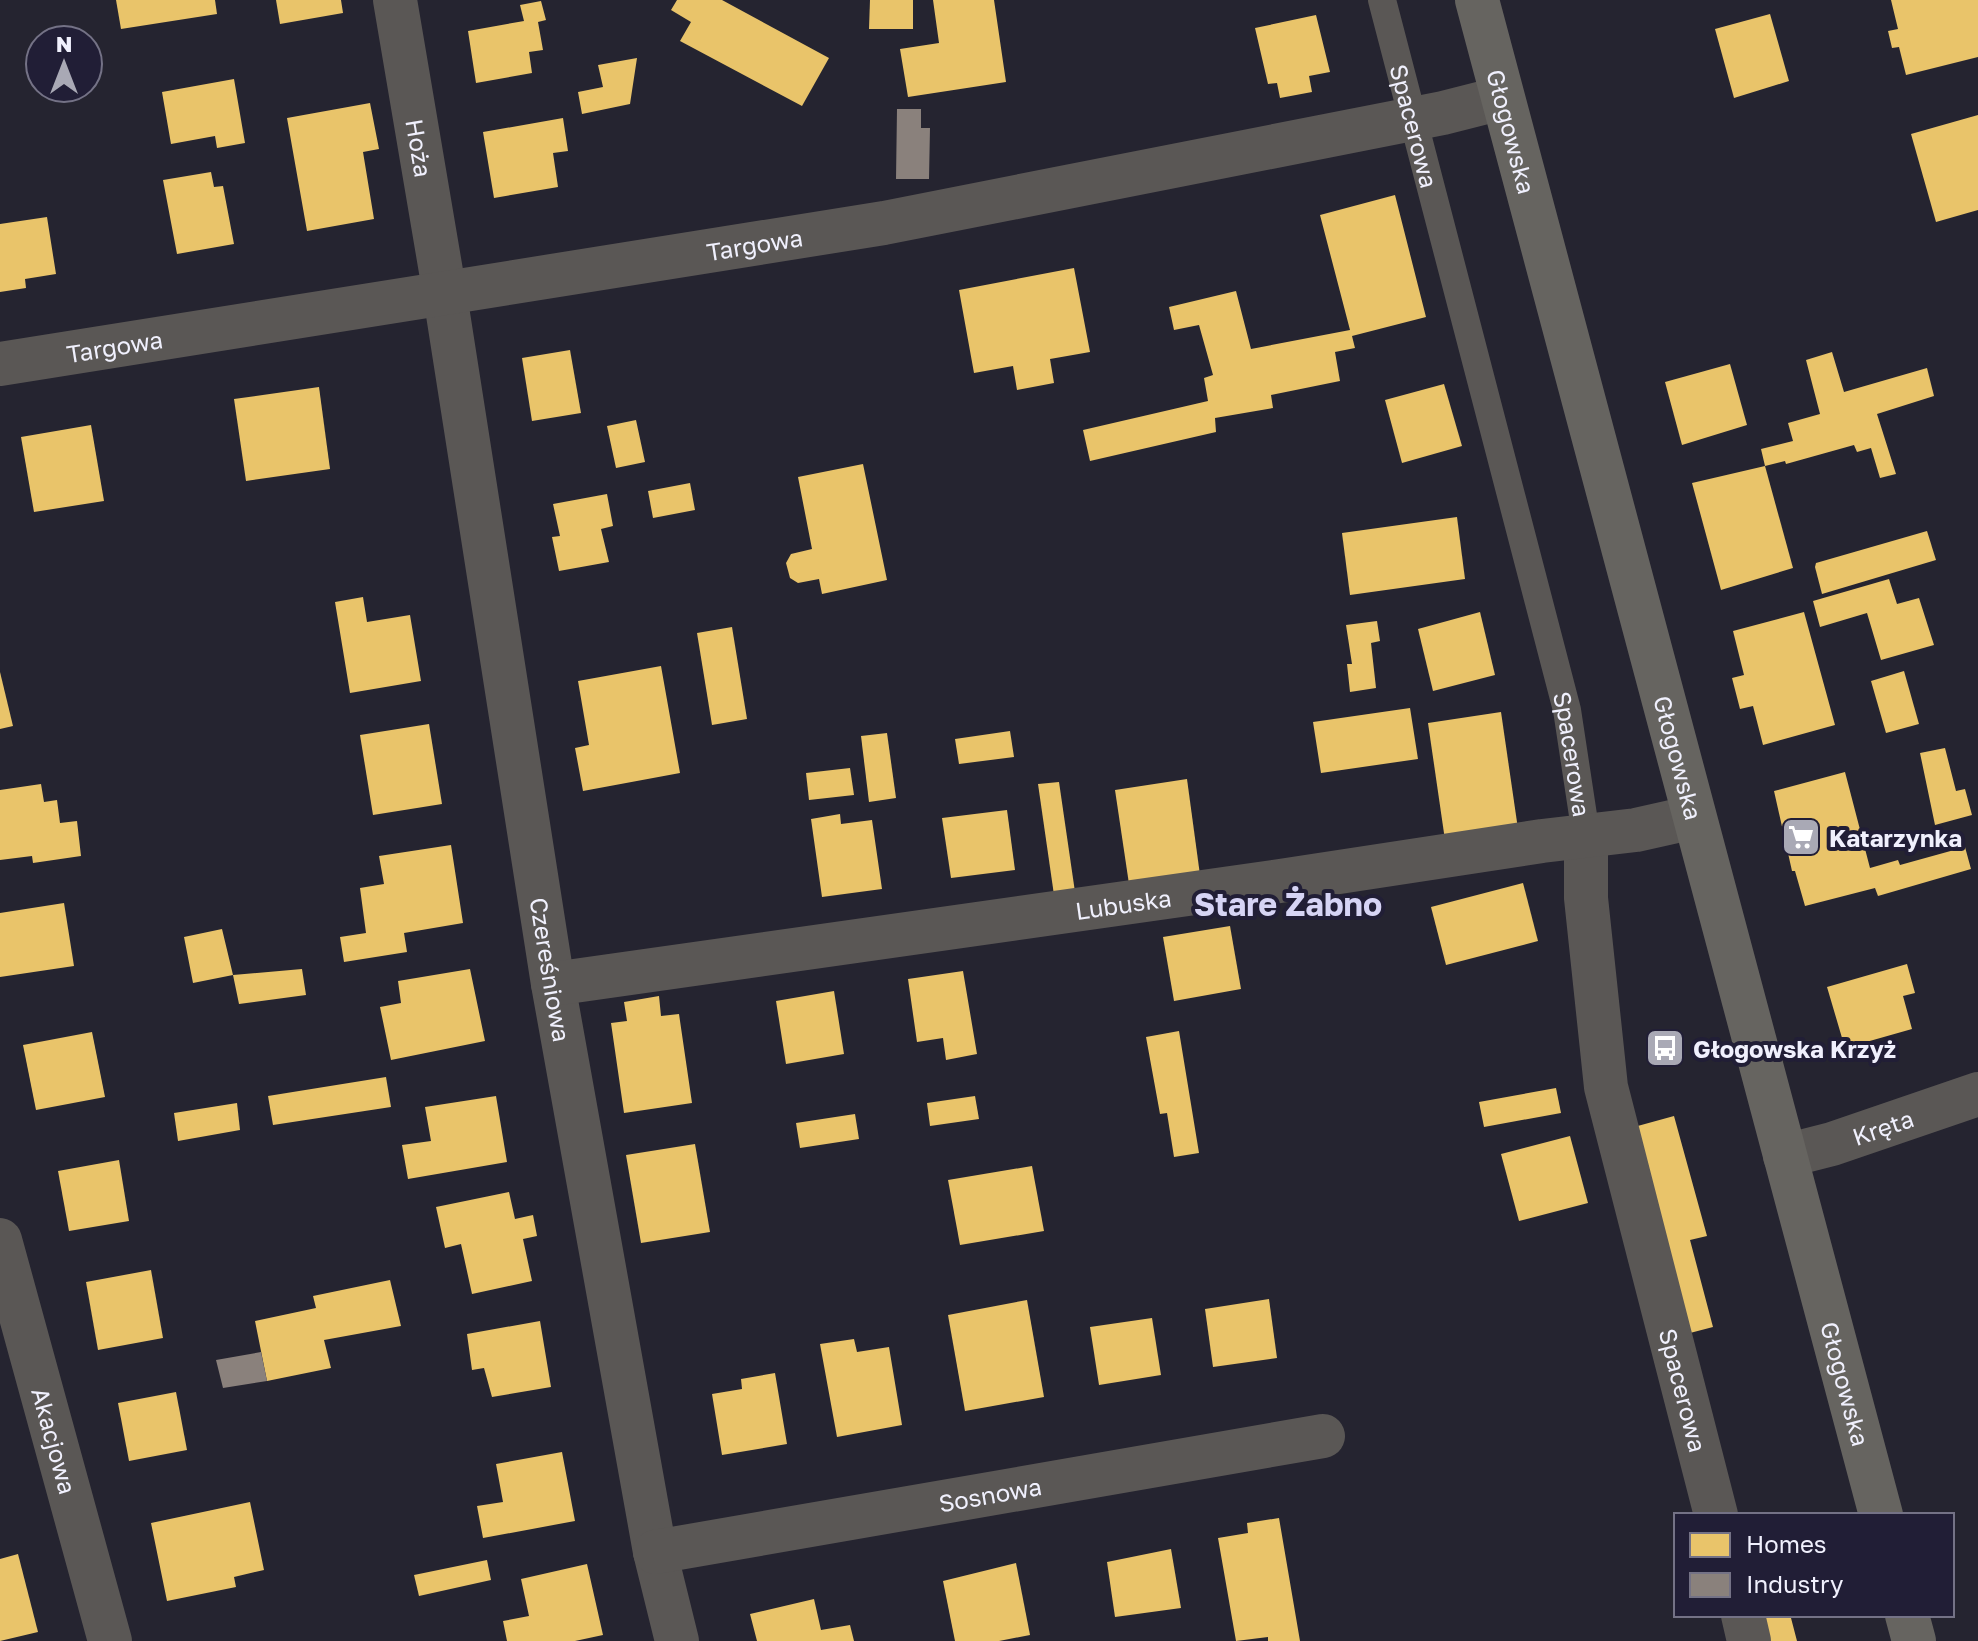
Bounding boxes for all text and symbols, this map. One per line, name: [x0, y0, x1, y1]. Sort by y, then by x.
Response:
north arrow: [24, 24, 104, 104]
text: N: [56, 30, 72, 57]
street label: Spacerowa: [1385, 61, 1445, 191]
street label: Głogowska: [1482, 66, 1542, 197]
street label: Hoża: [401, 117, 439, 179]
street label: Targowa: [704, 222, 805, 266]
street label: Targowa: [64, 324, 165, 368]
street label: Spacerowa: [1548, 688, 1597, 819]
street label: Głogowska: [1649, 692, 1709, 823]
supermarket icon: Katarzynka: [1780, 816, 1822, 858]
place label: Katarzynka: [1829, 823, 1962, 852]
street label: Lubuska: [1073, 882, 1173, 924]
district label: Stare Żabno: [1194, 885, 1382, 923]
street label: Czereśniowa: [525, 895, 578, 1044]
bus stop icon: Głogowska Krzyż: [1644, 1027, 1686, 1069]
place label: Głogowska Krzyż: [1693, 1034, 1896, 1063]
street label: Kręta: [1848, 1103, 1917, 1151]
street label: Głogowska: [1816, 1318, 1876, 1449]
street label: Spacerowa: [1654, 1325, 1714, 1455]
street label: Akacjowa: [27, 1384, 83, 1497]
street label: Sosnowa: [936, 1471, 1044, 1517]
legend: [1674, 1513, 1954, 1617]
text: Homes: [1746, 1529, 1827, 1558]
text: Industry: [1746, 1569, 1843, 1598]

